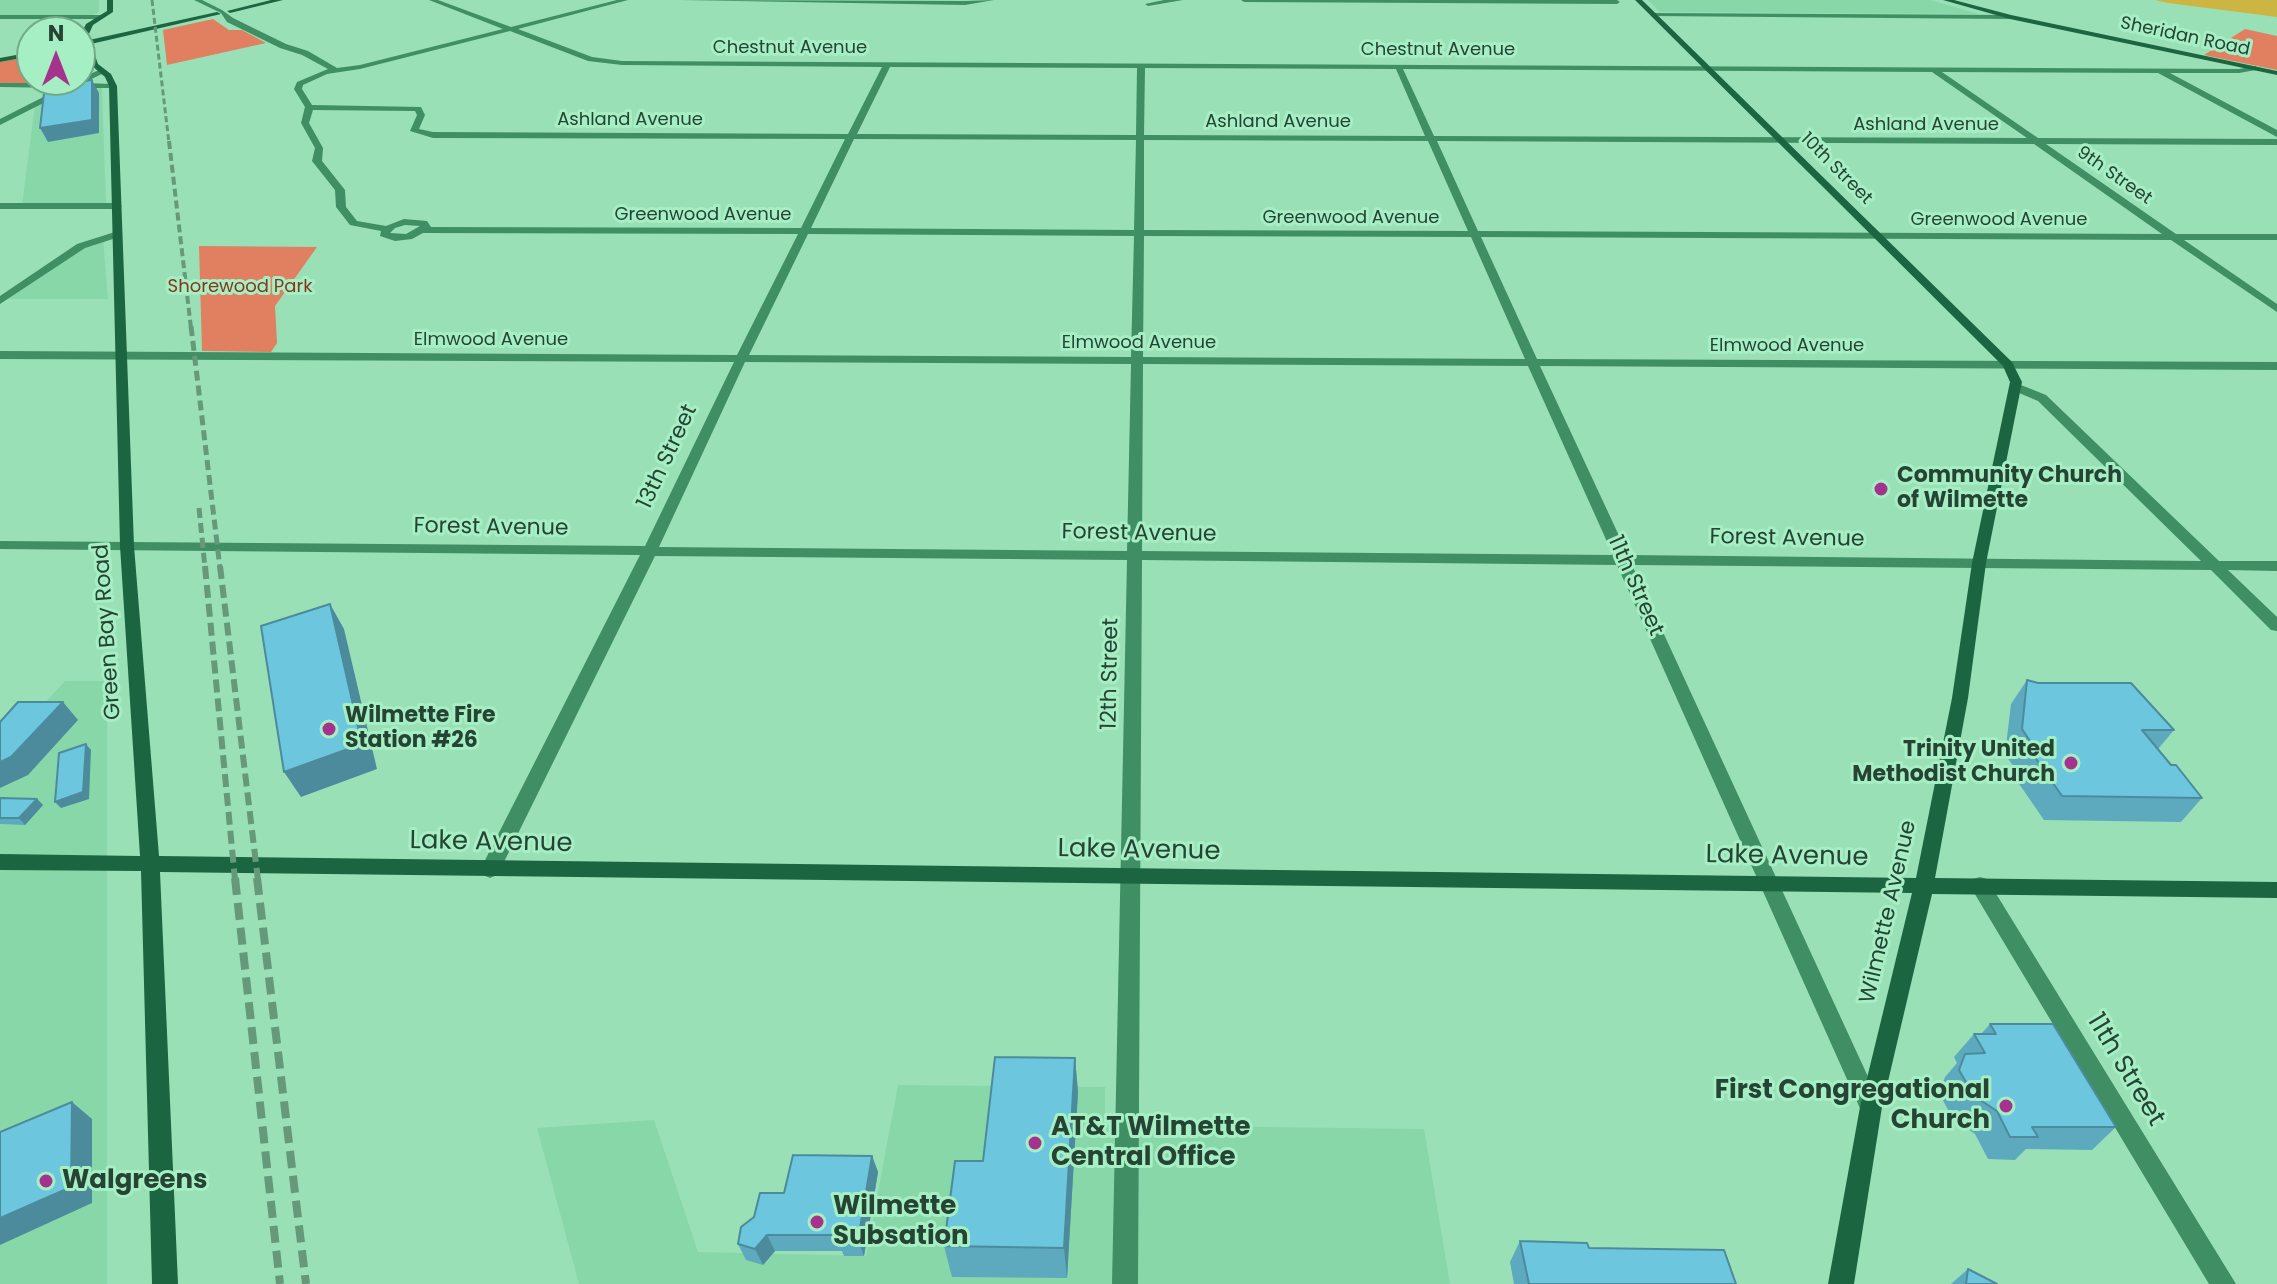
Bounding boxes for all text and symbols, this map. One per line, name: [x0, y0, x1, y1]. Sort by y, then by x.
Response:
street label: Sheridan Road: [2118, 13, 2252, 61]
north arrow: [16, 16, 96, 96]
text: N: [48, 18, 64, 49]
street label: Chestnut Avenue: [713, 37, 867, 59]
street label: Chestnut Avenue: [1361, 39, 1515, 61]
street label: Ashland Avenue: [557, 109, 703, 131]
street label: Ashland Avenue: [1205, 111, 1351, 133]
street label: Ashland Avenue: [1853, 114, 1999, 136]
street label: 10th Street: [1796, 129, 1876, 209]
street label: 9th Street: [2072, 142, 2156, 210]
street label: Greenwood Avenue: [615, 204, 791, 226]
street label: Greenwood Avenue: [1263, 207, 1439, 229]
street label: Greenwood Avenue: [1911, 209, 2087, 231]
park label: Shorewood Park: [168, 276, 312, 298]
street label: Elmwood Avenue: [414, 329, 568, 351]
street label: Elmwood Avenue: [1062, 332, 1216, 354]
street label: Elmwood Avenue: [1710, 335, 1864, 357]
street label: 13th Street: [632, 400, 704, 514]
place label: Community Church of Wilmette: [1897, 463, 2122, 514]
marker: Community Church of Wilmette: [1872, 480, 1890, 498]
street label: Forest Avenue: [413, 513, 569, 543]
street label: Forest Avenue: [1061, 519, 1217, 549]
street label: Forest Avenue: [1709, 524, 1865, 554]
street label: 11th Street: [1601, 532, 1669, 640]
street label: Green Bay Road: [89, 543, 127, 721]
street label: 12th Street: [1097, 618, 1125, 730]
place label: Wilmette Fire Station #26: [345, 703, 496, 754]
marker: Wilmette Fire Station #26: [320, 720, 338, 738]
place label: Trinity United Methodist Church: [1852, 737, 2055, 788]
marker: Trinity United Methodist Church: [2062, 754, 2080, 772]
street label: Wilmette Avenue: [1855, 818, 1923, 1006]
street label: Lake Avenue: [409, 826, 573, 860]
street label: Lake Avenue: [1057, 834, 1221, 868]
street label: Lake Avenue: [1705, 840, 1869, 874]
street label: 11th Street: [2079, 1008, 2171, 1132]
place label: First Congregational Church: [1715, 1075, 1990, 1136]
marker: First Congregational Church: [1997, 1097, 2015, 1115]
place label: AT&T Wilmette Central Office: [1051, 1112, 1251, 1174]
marker: AT&T Wilmette Central Office: [1026, 1134, 1044, 1152]
place label: Walgreens: [62, 1165, 208, 1197]
marker: Walgreens: [37, 1172, 55, 1190]
place label: Wilmette Subsation: [833, 1191, 969, 1252]
marker: Wilmette Subsation: [808, 1213, 826, 1231]

